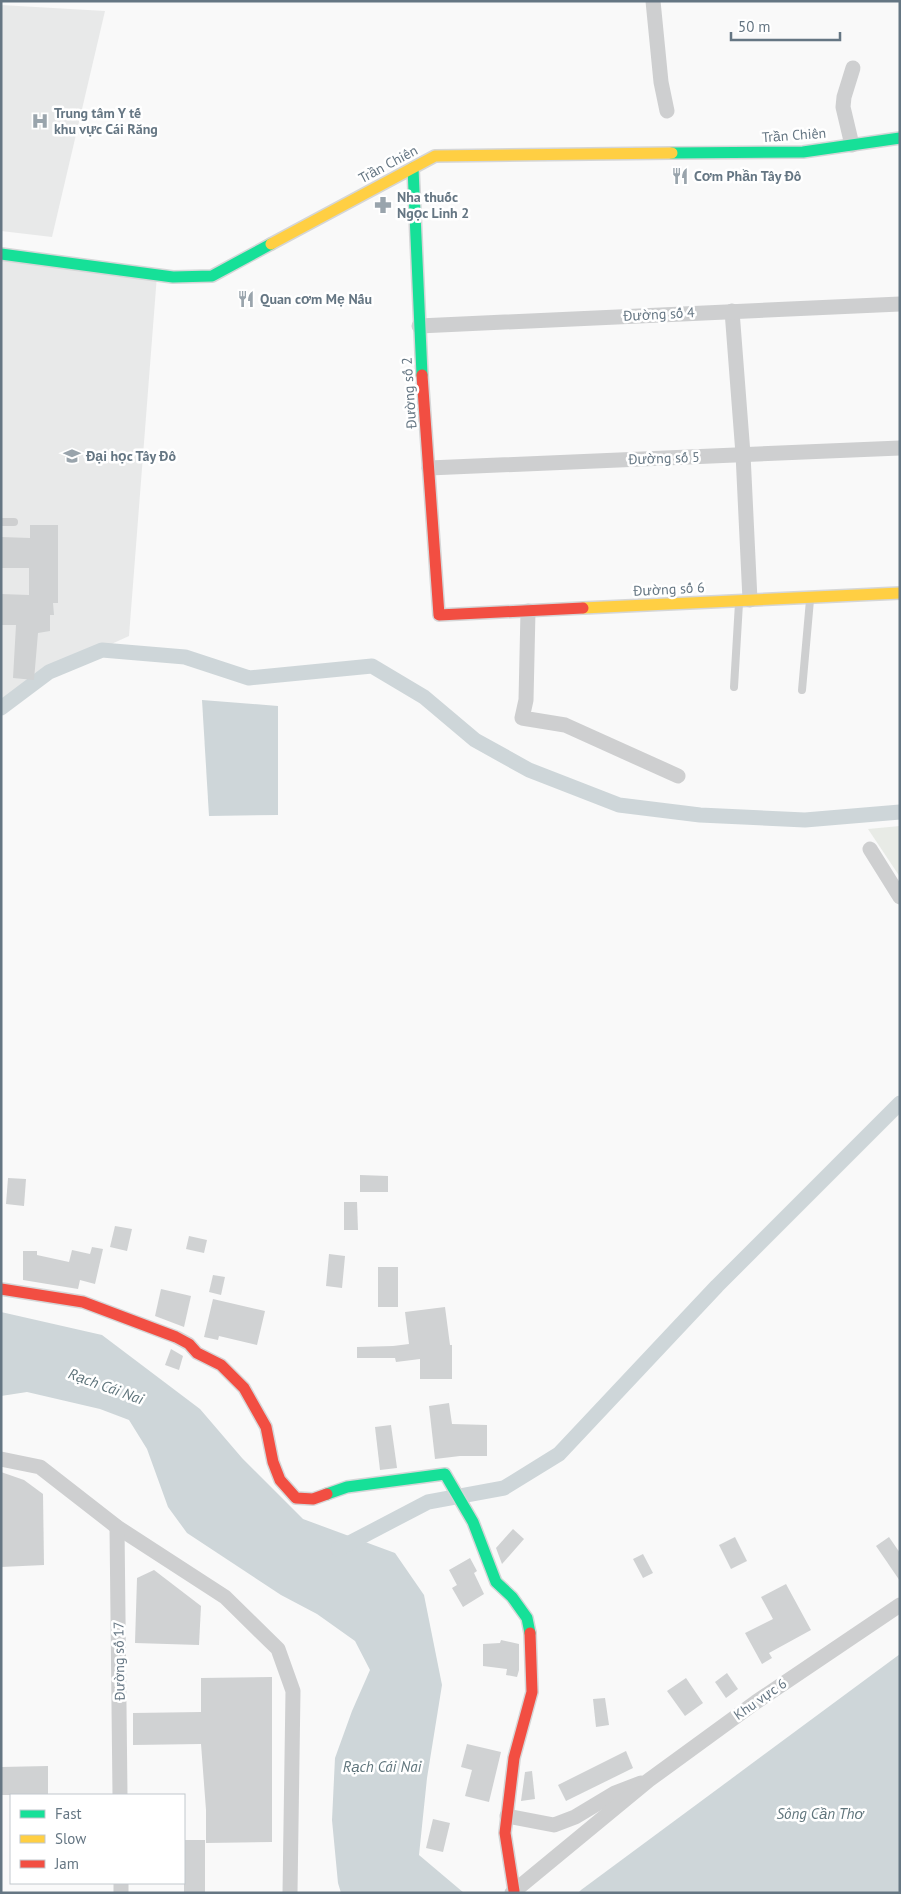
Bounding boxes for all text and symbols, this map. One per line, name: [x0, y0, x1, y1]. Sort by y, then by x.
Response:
scale bar: [731, 10, 840, 42]
text: 50 m: [738, 17, 771, 36]
place label: Trung tâm Y tế khu vực Cái Răng: [54, 104, 158, 138]
hospital icon: Trung tâm Y tế khu vực Cái Răng: [30, 111, 50, 131]
street label: Trần Chiên: [761, 124, 827, 146]
street label: Trần Chiên: [355, 141, 421, 187]
restaurant icon: Cơm Phần Tây Đô: [670, 166, 690, 186]
place label: Cơm Phần Tây Đô: [694, 167, 802, 185]
place label: Nha thuốc Ngọc Linh 2: [397, 188, 469, 222]
pharmacy icon: Nha thuốc Ngọc Linh 2: [373, 195, 393, 215]
restaurant icon: Quan cơm Mẹ Nấu: [236, 289, 256, 309]
place label: Quan cơm Mẹ Nấu: [260, 290, 372, 308]
street label: Đường số 4: [622, 303, 696, 325]
street label: Đường số 2: [398, 357, 421, 430]
school or university icon: Đại học Tây Đô: [62, 446, 82, 466]
place label: Đại học Tây Đô: [85, 447, 176, 465]
street label: Đường số 5: [627, 448, 700, 468]
street label: Đường số 6: [632, 578, 705, 600]
water label: Rạch Cái Nai: [66, 1364, 147, 1409]
street label: Đường số 17: [109, 1621, 129, 1702]
street label: Khu vực 6: [730, 1674, 790, 1724]
water label: Rạch Cái Nai: [343, 1757, 422, 1776]
legend: [10, 1794, 185, 1884]
text: Fast: [55, 1804, 82, 1823]
water label: Sông Cần Thơ: [776, 1804, 866, 1823]
text: Slow: [55, 1829, 86, 1848]
text: Jam: [54, 1854, 79, 1873]

